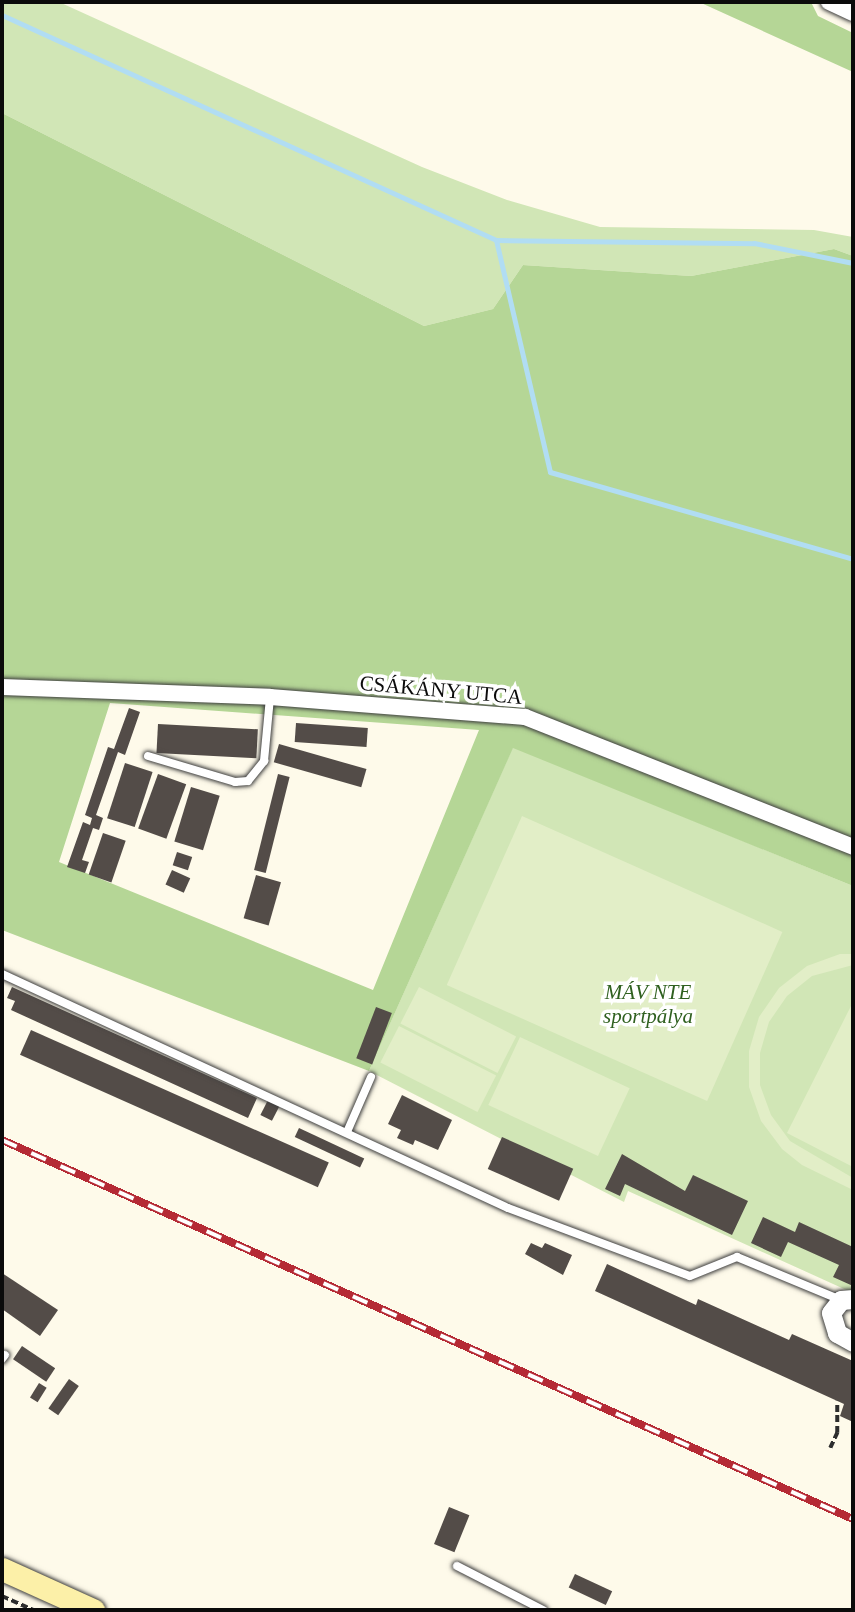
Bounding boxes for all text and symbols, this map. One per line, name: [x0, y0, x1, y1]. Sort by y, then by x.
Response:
street label: CSÁKÁNY UTCA: [358, 670, 524, 710]
park label: MÁV NTE sportpálya: [603, 979, 693, 1029]

